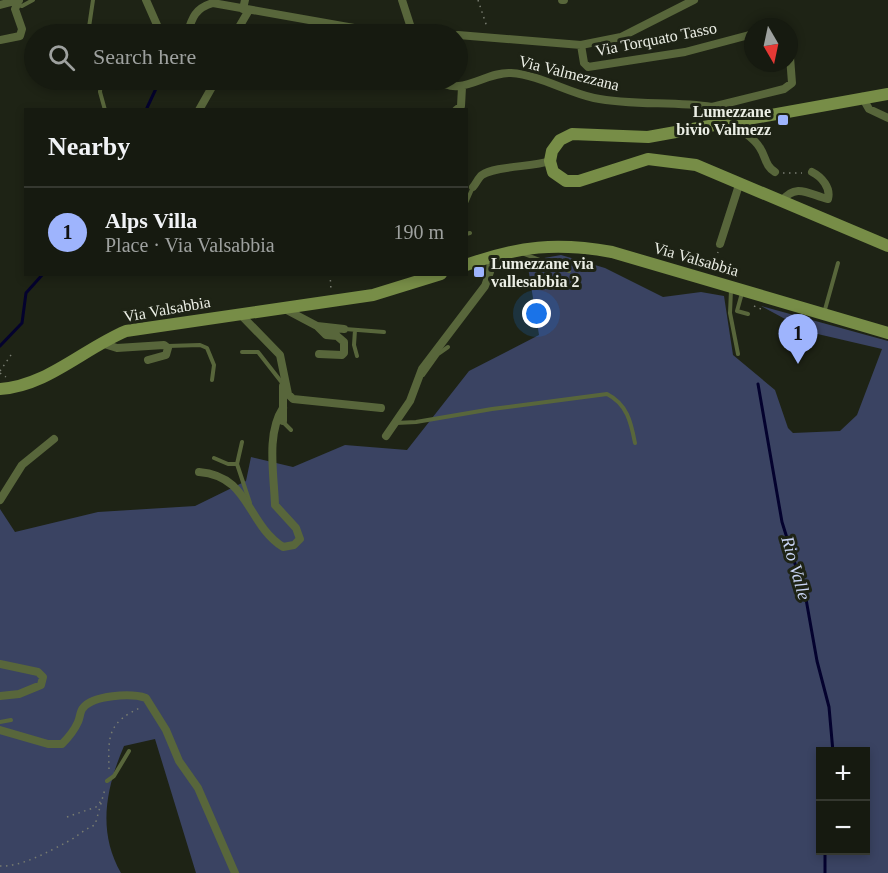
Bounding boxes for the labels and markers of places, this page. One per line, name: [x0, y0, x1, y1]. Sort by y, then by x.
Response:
place label: Lumezzane bivio Valmezz: [676, 103, 771, 138]
marker: Lumezzane bivio Valmezz: [776, 113, 790, 127]
place label: Lumezzane via vallesabbia 2: [491, 255, 594, 290]
marker: Lumezzane via vallesabbia 2: [472, 265, 486, 279]
pin: 1: [778, 314, 818, 364]

